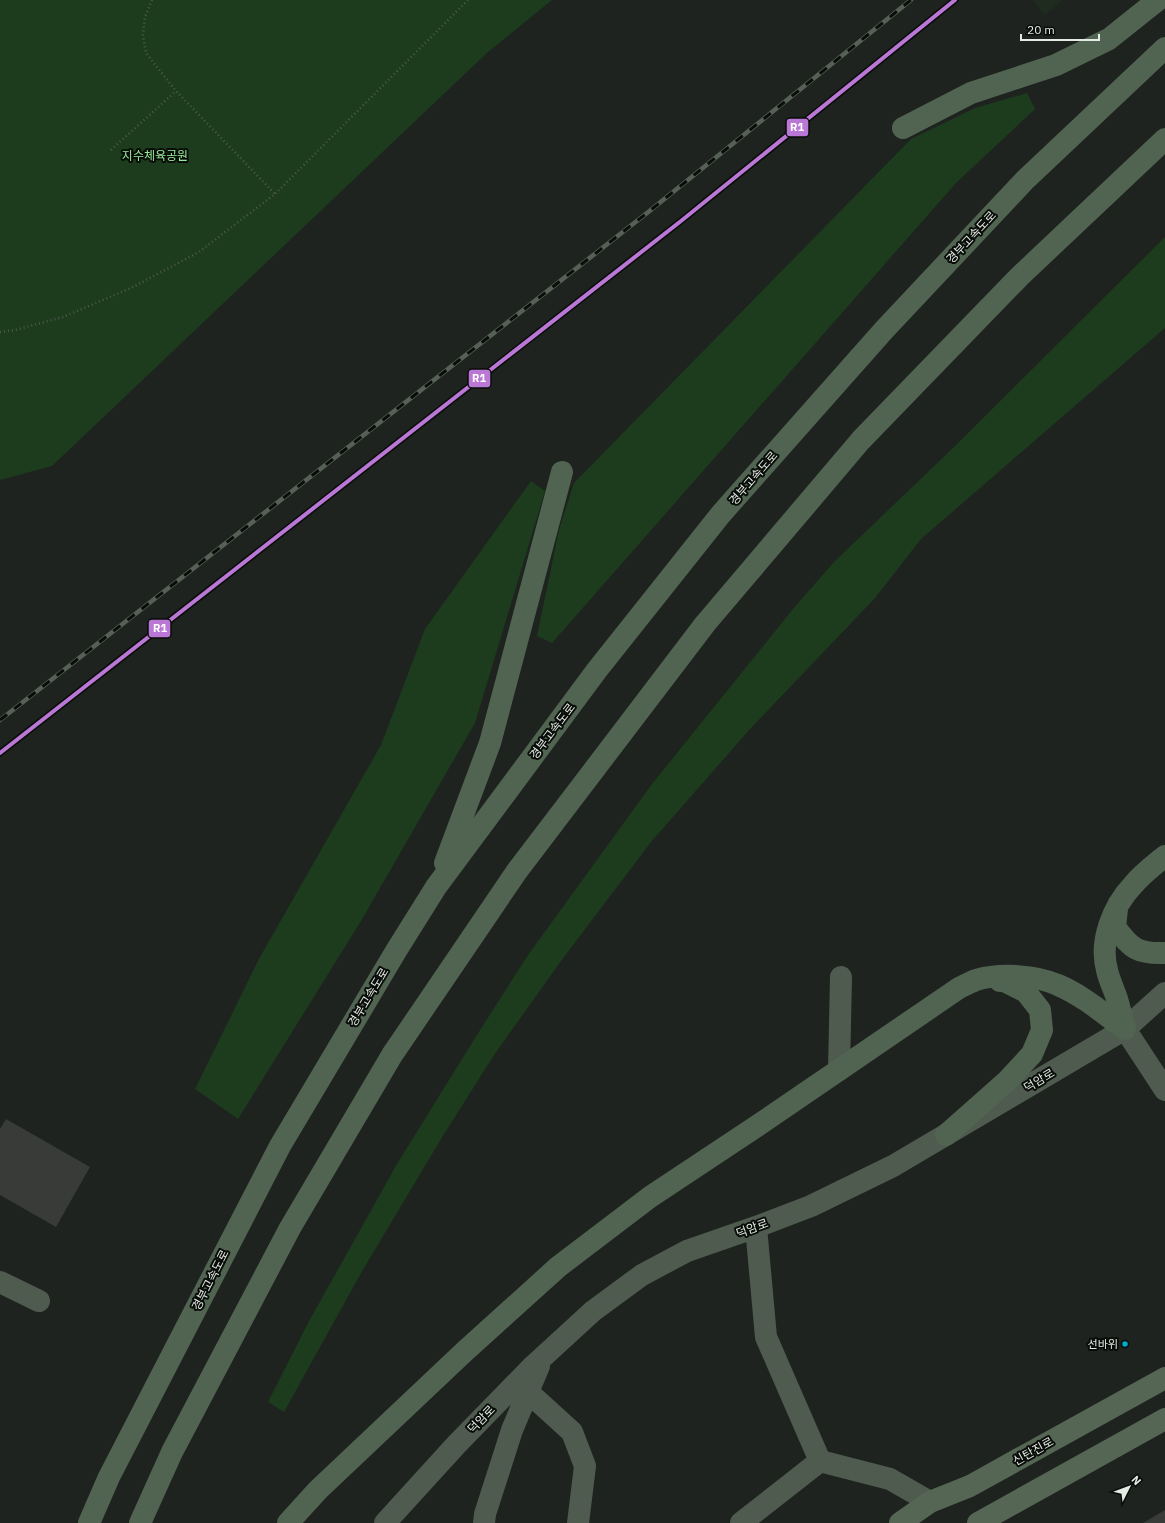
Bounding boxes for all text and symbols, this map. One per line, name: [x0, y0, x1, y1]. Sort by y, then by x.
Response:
scale bar: [1021, 16, 1099, 42]
text: 20 m: [1027, 22, 1055, 37]
line badge: R1: [786, 118, 809, 137]
text: R1: [790, 120, 804, 134]
park label: 지수체육공원: [122, 148, 188, 163]
street label: 경부고속도로: [943, 208, 999, 266]
line badge: R1: [468, 369, 491, 388]
text: R1: [472, 371, 486, 385]
street label: 경부고속도로: [726, 448, 780, 508]
line badge: R1: [148, 619, 171, 638]
text: R1: [153, 621, 167, 635]
street label: 경부고속도로: [526, 700, 578, 762]
street label: 경부고속도로: [345, 965, 391, 1029]
street label: 덕암로: [1021, 1065, 1057, 1095]
street label: 덕암로: [734, 1215, 770, 1241]
street label: 경부고속도로: [188, 1247, 232, 1313]
place label: 선바위: [1088, 1337, 1118, 1351]
marker: 선바위: [1120, 1339, 1130, 1349]
street label: 덕암로: [464, 1402, 498, 1436]
street label: 신탄진로: [1010, 1434, 1056, 1468]
north arrow: [1109, 1467, 1149, 1507]
text: N: [1129, 1473, 1144, 1488]

